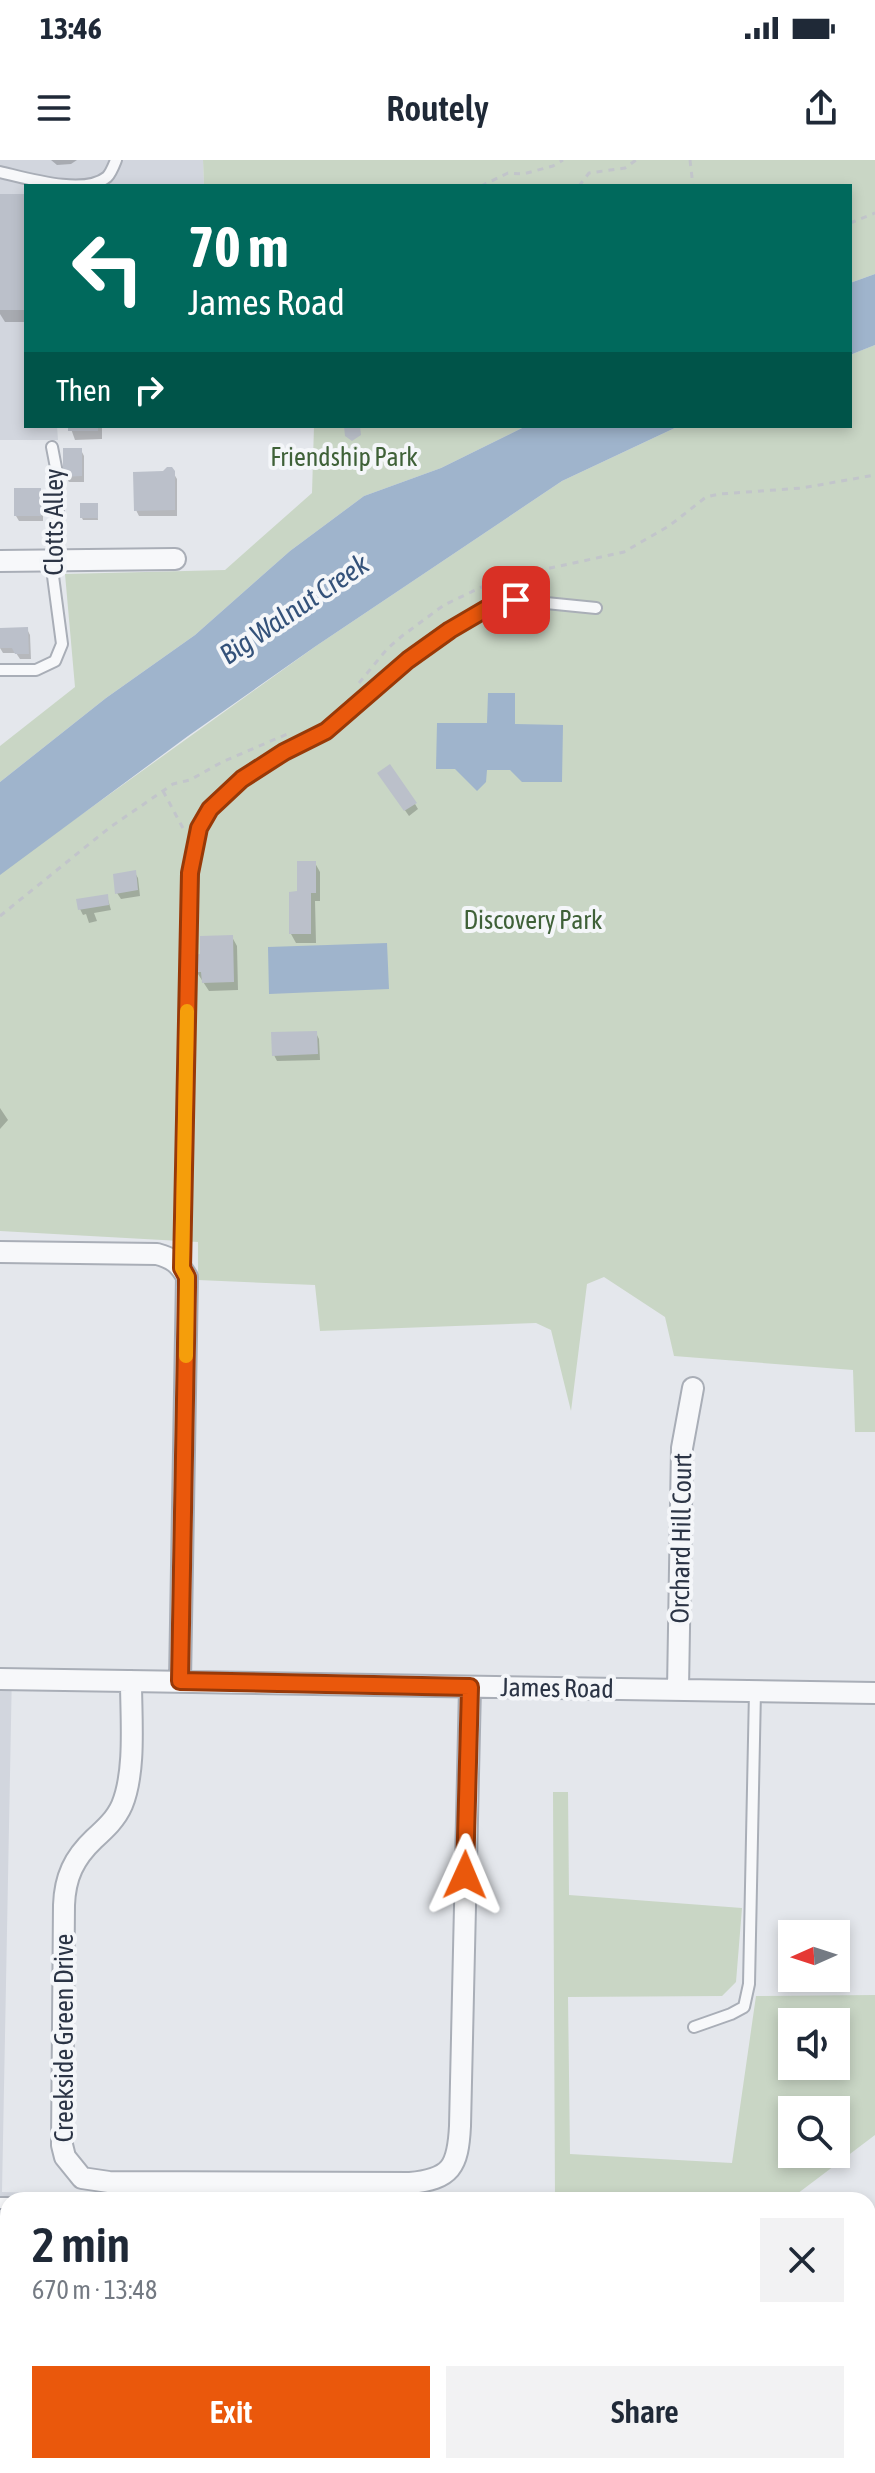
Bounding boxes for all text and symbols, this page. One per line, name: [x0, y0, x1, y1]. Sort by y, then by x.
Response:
text: 13:46: [40, 11, 102, 45]
icon: menu: [32, 86, 76, 130]
icon: share: [799, 86, 843, 130]
text: Routely: [386, 87, 489, 129]
text: 70 m: [188, 215, 289, 279]
icon: left: [56, 216, 160, 320]
text: James Road: [188, 281, 345, 323]
icon: right: [127, 368, 171, 412]
text: Then: [56, 373, 111, 407]
park label: Friendship Park: [270, 442, 418, 472]
street label: Clotts Alley: [39, 468, 69, 575]
water label: Big Walnut Creek: [213, 547, 375, 671]
pin: [482, 566, 550, 634]
icon: arrive: [494, 578, 538, 622]
park label: Discovery Park: [464, 905, 602, 935]
street label: Orchard Hill Court: [665, 1452, 697, 1624]
street label: James Road: [500, 1672, 614, 1704]
position arrow: [423, 1833, 507, 1917]
north arrow: [778, 1920, 850, 1992]
map controls: [778, 1920, 850, 2168]
street label: Creekside Green Drive: [49, 1934, 79, 2142]
button: sound: [778, 2008, 850, 2080]
button: search: [778, 2096, 850, 2168]
text: 2 min: [32, 2217, 130, 2272]
button: close: [760, 2218, 844, 2302]
text: 670 m · 13:48: [32, 2275, 157, 2305]
button: Exit: [32, 2366, 430, 2458]
button: Share: [446, 2366, 844, 2458]

